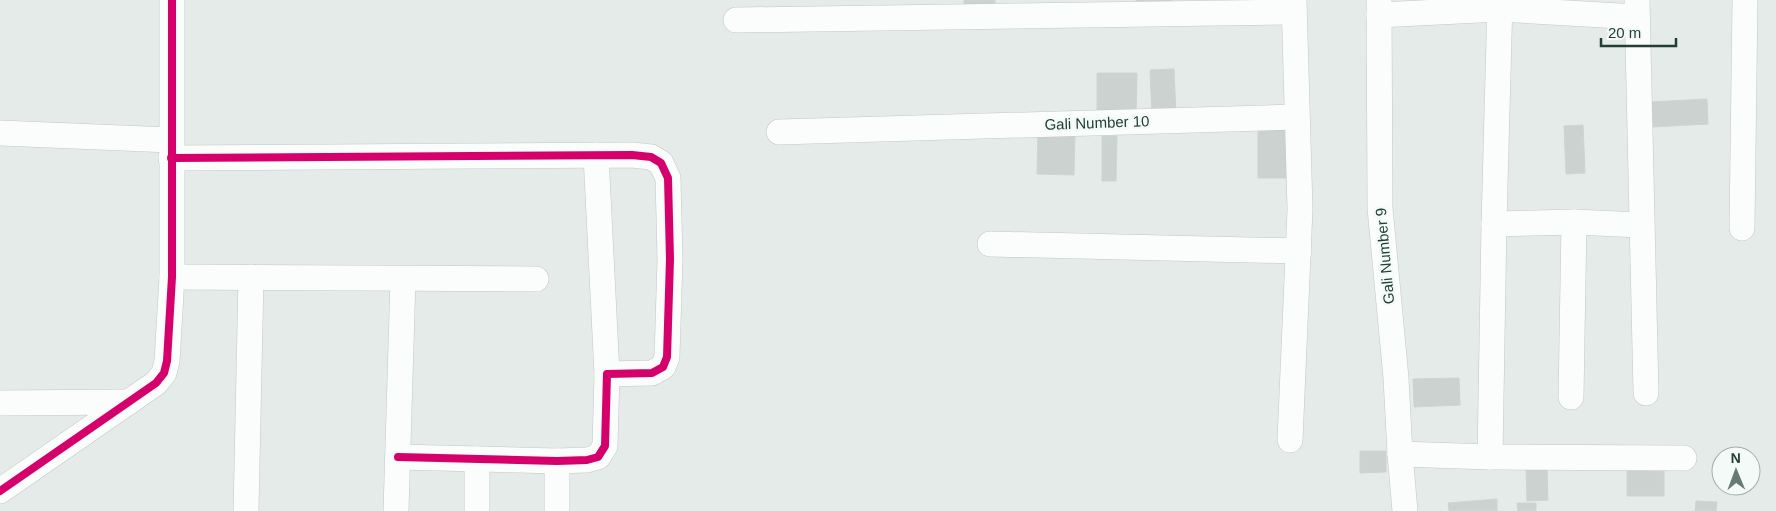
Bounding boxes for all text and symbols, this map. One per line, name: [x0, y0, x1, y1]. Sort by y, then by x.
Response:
scale bar: [1601, 15, 1676, 47]
text: 20 m: [1608, 24, 1641, 41]
street label: Gali Number 10: [1044, 112, 1150, 133]
street label: Gali Number 9: [1372, 207, 1397, 305]
north arrow: [1711, 446, 1761, 496]
text: N: [1731, 450, 1741, 466]

